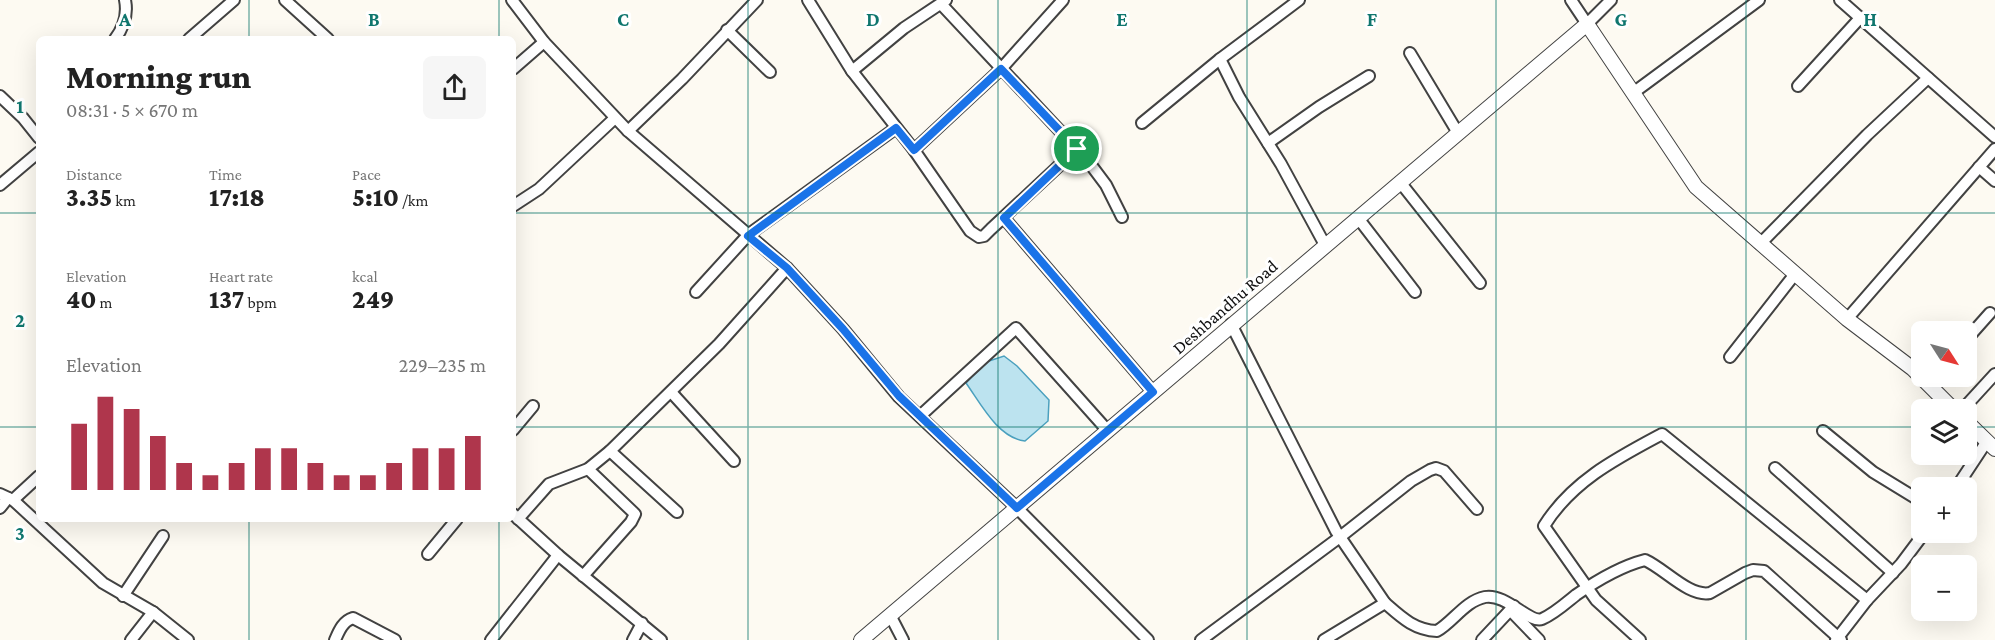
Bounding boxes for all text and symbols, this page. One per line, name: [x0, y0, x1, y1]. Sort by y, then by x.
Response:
text: A: [118, 8, 132, 30]
text: B: [368, 8, 380, 30]
text: C: [617, 8, 629, 30]
text: D: [866, 8, 880, 30]
text: E: [1116, 8, 1128, 30]
text: F: [1367, 8, 1378, 30]
text: G: [1615, 8, 1628, 30]
text: H: [1863, 8, 1877, 30]
button: share: [423, 56, 486, 119]
text: Morning run: [66, 58, 251, 95]
text: 1: [16, 95, 24, 117]
text: 08:31 · 5 × 670 m: [66, 99, 198, 121]
pin: [1051, 123, 1102, 174]
icon: arrive: [1060, 132, 1093, 165]
text: Distance: [66, 166, 122, 183]
text: Time: [209, 166, 242, 183]
text: Pace: [352, 166, 381, 183]
text: 3.35: [66, 183, 112, 212]
text: 17:18: [209, 183, 265, 212]
text: 5:10: [352, 183, 399, 212]
text: km: [112, 192, 136, 209]
text: /km: [399, 192, 428, 209]
street label: Deshbandhu Road: [1168, 256, 1282, 358]
text: Elevation: [66, 268, 127, 285]
text: Heart rate: [209, 268, 273, 285]
text: kcal: [352, 268, 378, 285]
text: 40: [66, 285, 97, 314]
text: 137: [209, 285, 245, 314]
text: 249: [352, 285, 394, 314]
text: m: [97, 294, 112, 311]
text: bpm: [245, 294, 277, 311]
text: 2: [15, 309, 25, 331]
north arrow: [1911, 321, 1977, 387]
map controls: [1911, 321, 1977, 621]
text: Elevation: [66, 354, 142, 376]
text: 229–235 m: [399, 354, 486, 376]
button: layers: [1911, 399, 1977, 465]
button: +: [1911, 477, 1977, 543]
text: 3: [15, 522, 25, 544]
button: −: [1911, 555, 1977, 621]

